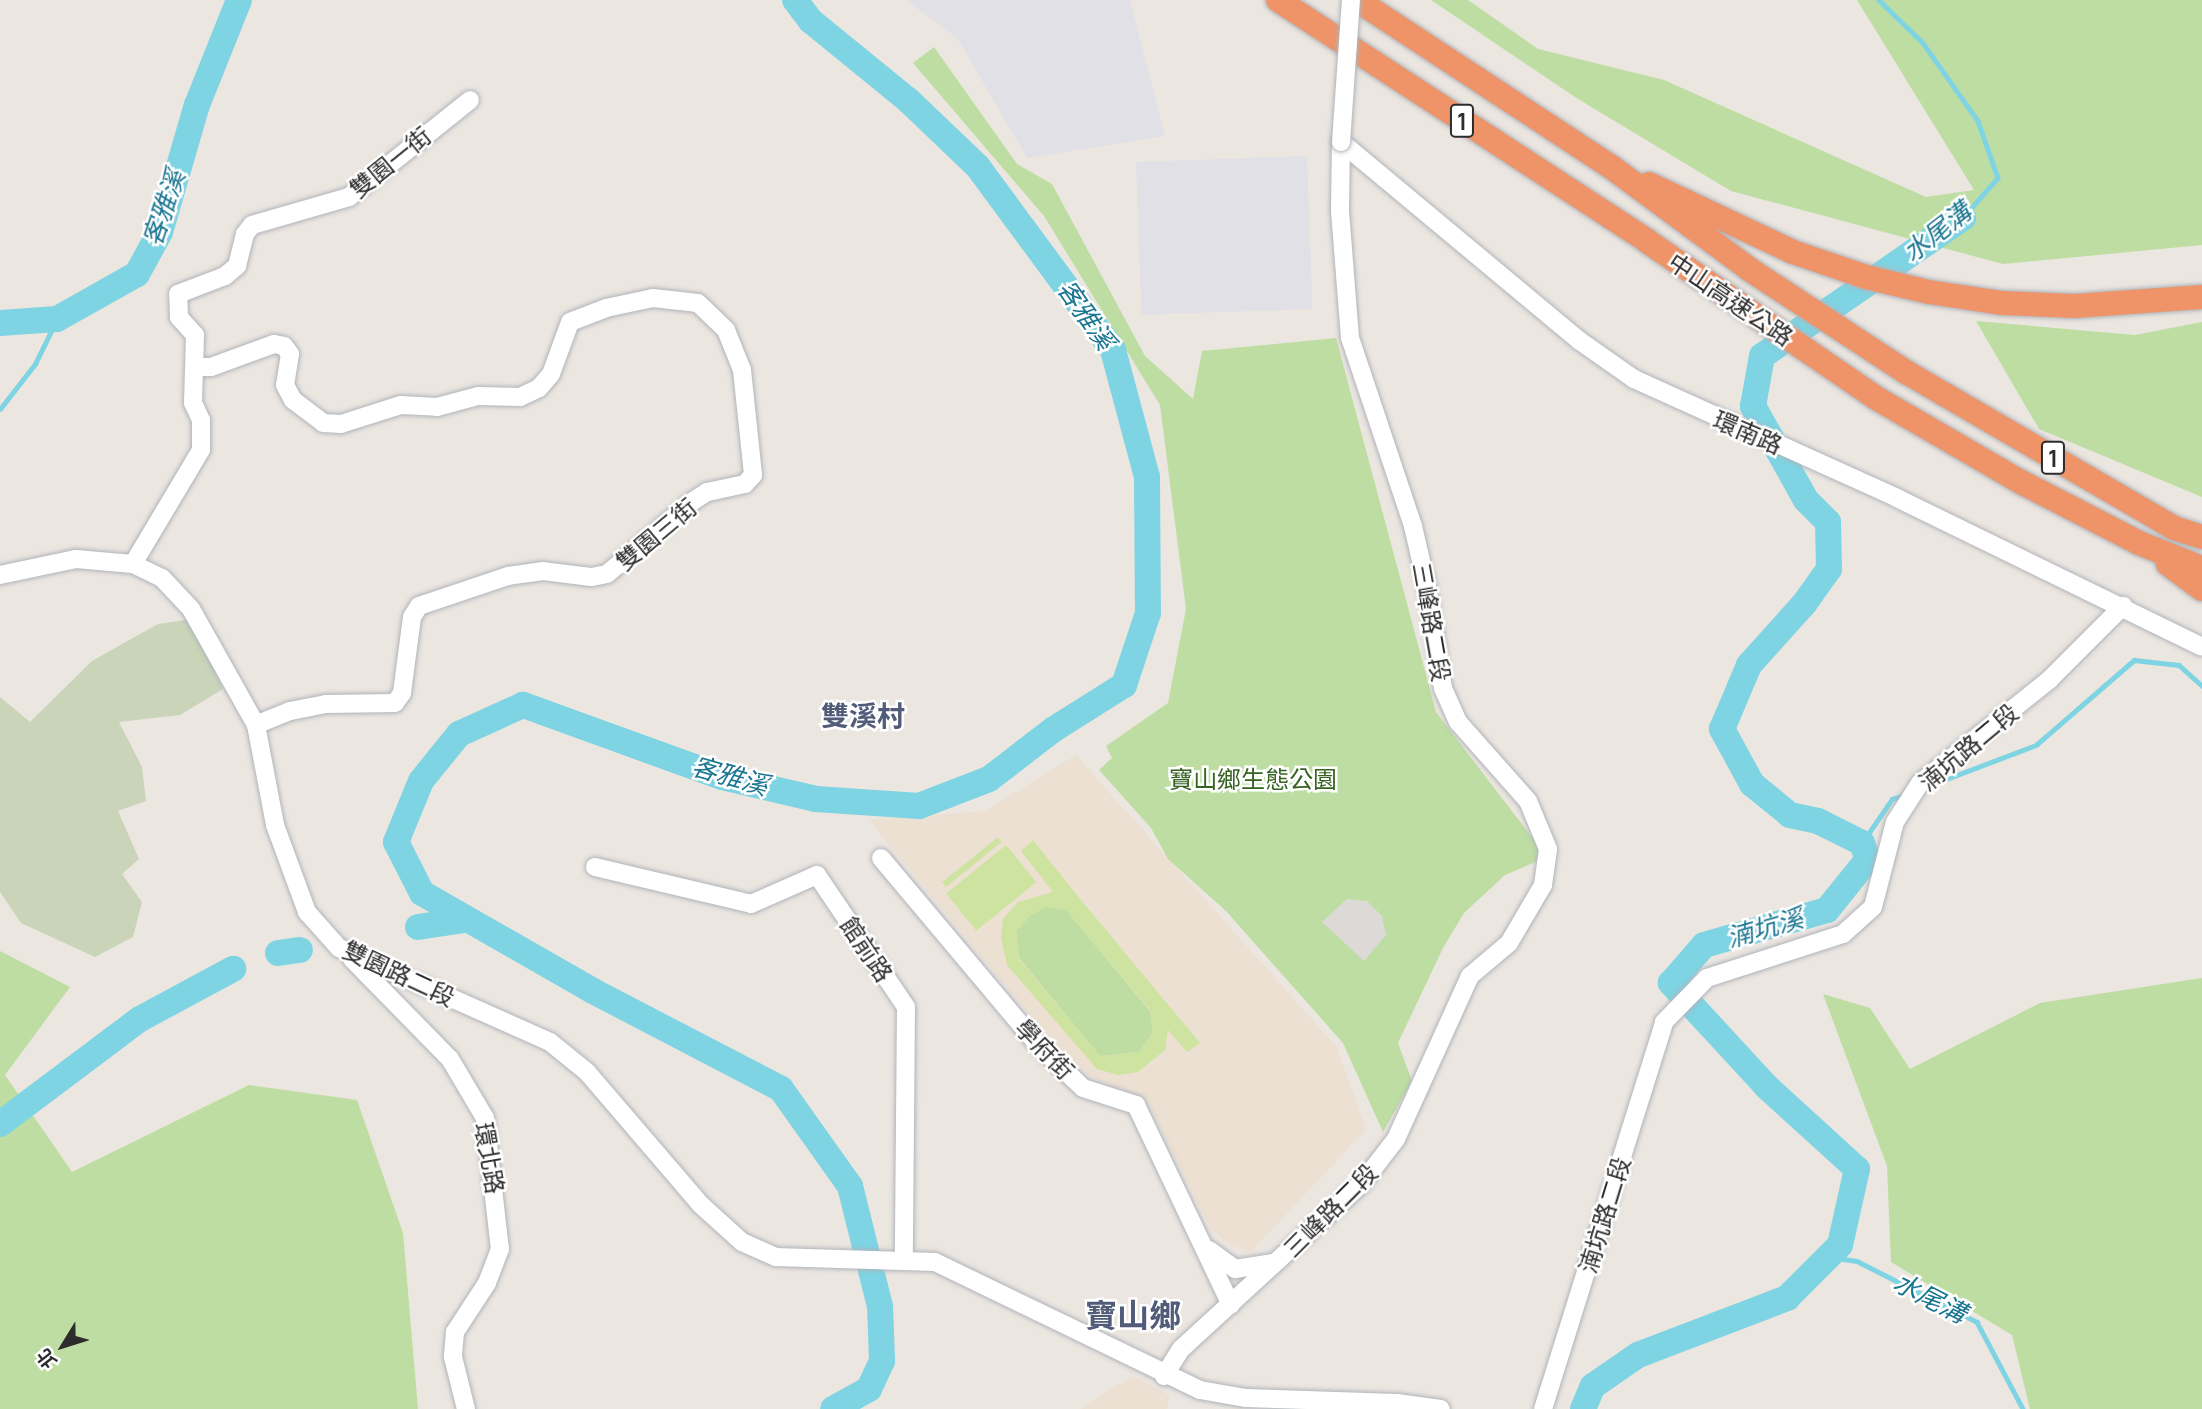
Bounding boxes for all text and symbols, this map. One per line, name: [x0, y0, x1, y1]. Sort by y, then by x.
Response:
road number: 1: [1450, 102, 1474, 140]
street label: 雙園一街: [344, 121, 436, 203]
water label: 客雅溪: [137, 166, 191, 250]
water label: 水尾溝: [1897, 196, 1977, 268]
street label: 中山高速公路: [1663, 247, 1799, 351]
water label: 客雅溪: [1051, 274, 1121, 356]
street label: 環南路: [1709, 405, 1787, 459]
road number: 1: [2041, 438, 2065, 478]
street label: 雙園三街: [610, 492, 702, 576]
street label: 三峰路二段: [1407, 560, 1457, 684]
street label: 湳坑路二段: [1913, 697, 2023, 797]
district label: 雙溪村: [821, 698, 905, 732]
water label: 客雅溪: [688, 750, 772, 802]
park label: 寶山鄉生態公園: [1169, 765, 1337, 793]
water label: 湳坑溪: [1723, 902, 1807, 954]
street label: 館前路: [835, 911, 899, 987]
street label: 雙園路二段: [339, 935, 459, 1011]
street label: 學府街: [1010, 1013, 1080, 1085]
street label: 環北路: [470, 1120, 510, 1196]
street label: 湳坑路二段: [1573, 1153, 1635, 1277]
street label: 三峰路二段: [1277, 1157, 1383, 1263]
water label: 水尾溝: [1888, 1266, 1972, 1330]
district label: 寶山鄉: [1085, 1296, 1181, 1334]
north arrow: [28, 1311, 98, 1381]
text: 北: [30, 1343, 63, 1374]

